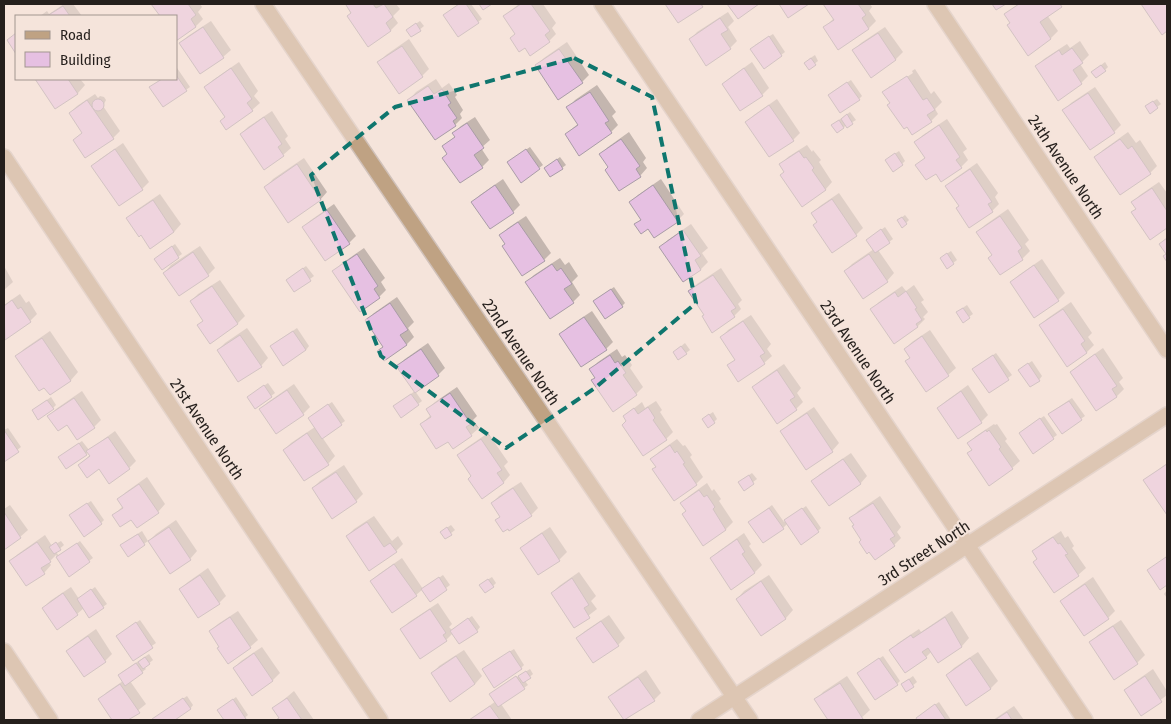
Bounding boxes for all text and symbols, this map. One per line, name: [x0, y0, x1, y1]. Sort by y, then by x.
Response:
legend: [15, 15, 178, 80]
text: Road: [60, 26, 91, 44]
text: Building: [60, 51, 111, 69]
street label: 24th Avenue North: [1024, 111, 1108, 223]
street label: 22nd Avenue North: [478, 295, 564, 409]
street label: 23rd Avenue North: [816, 297, 900, 407]
street label: 21st Avenue North: [166, 375, 248, 483]
street label: 3rd Street North: [875, 516, 973, 590]

